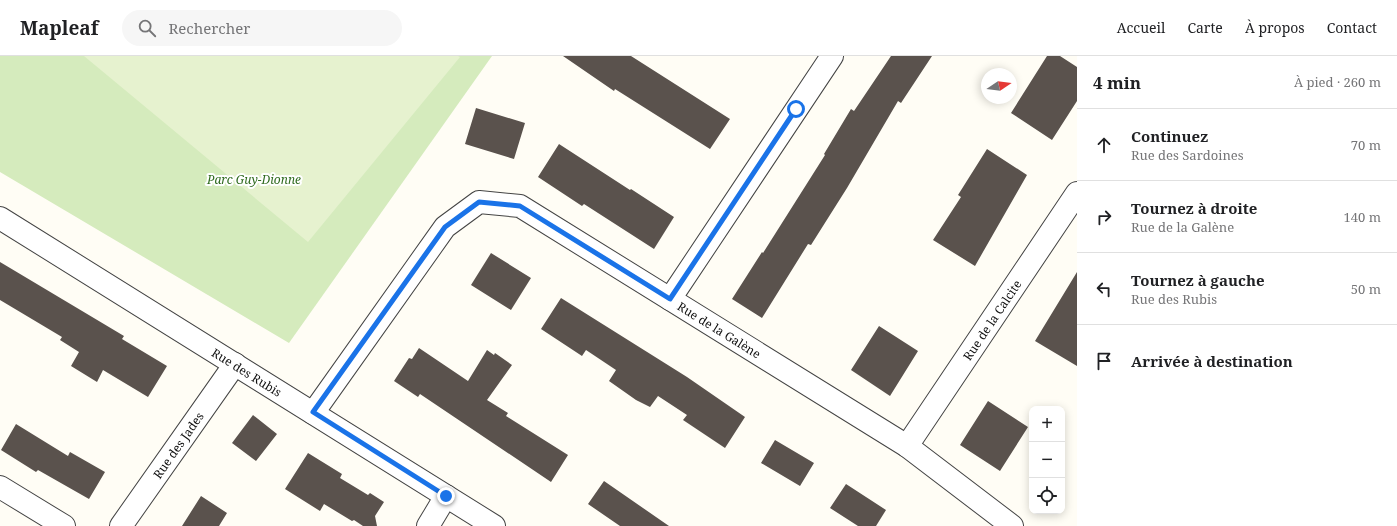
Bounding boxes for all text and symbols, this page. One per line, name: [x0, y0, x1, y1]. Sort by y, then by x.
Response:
search box: [122, 10, 402, 46]
text: Mapleaf: [20, 15, 98, 41]
icon: search: [136, 17, 158, 39]
text: Rechercher: [168, 18, 250, 38]
text: Accueil: [1117, 18, 1165, 37]
text: Carte: [1187, 18, 1223, 37]
text: À propos: [1245, 18, 1305, 37]
text: Contact: [1327, 18, 1377, 37]
north arrow: [981, 68, 1017, 104]
text: 4 min: [1093, 71, 1141, 94]
text: À pied · 260 m: [1294, 73, 1381, 91]
route start: [787, 100, 805, 118]
text: Continuez: [1131, 126, 1208, 146]
icon: ahead: [1093, 134, 1115, 156]
text: 70 m: [1351, 136, 1381, 154]
text: Rue des Sardoines: [1131, 146, 1244, 164]
park label: Parc Guy-Dionne: [206, 171, 301, 188]
text: Tournez à droite: [1131, 198, 1257, 218]
icon: right: [1093, 206, 1115, 228]
text: 140 m: [1344, 208, 1381, 226]
text: Rue de la Galène: [1131, 218, 1234, 236]
text: Tournez à gauche: [1131, 270, 1265, 290]
street label: Rue de la Calcite: [959, 276, 1025, 364]
icon: left: [1093, 278, 1115, 300]
text: 50 m: [1351, 280, 1381, 298]
text: Rue des Rubis: [1131, 290, 1217, 308]
street label: Rue de la Galène: [674, 297, 764, 362]
street label: Rue des Rubis: [209, 344, 285, 400]
icon: arrive: [1093, 350, 1115, 372]
text: Arrivée à destination: [1131, 351, 1293, 371]
map controls: [1029, 406, 1065, 514]
button: +: [1029, 406, 1065, 442]
street label: Rue des Jades: [149, 408, 207, 482]
button: −: [1029, 442, 1065, 478]
button: locate: [1029, 478, 1065, 514]
route end: [437, 487, 455, 505]

